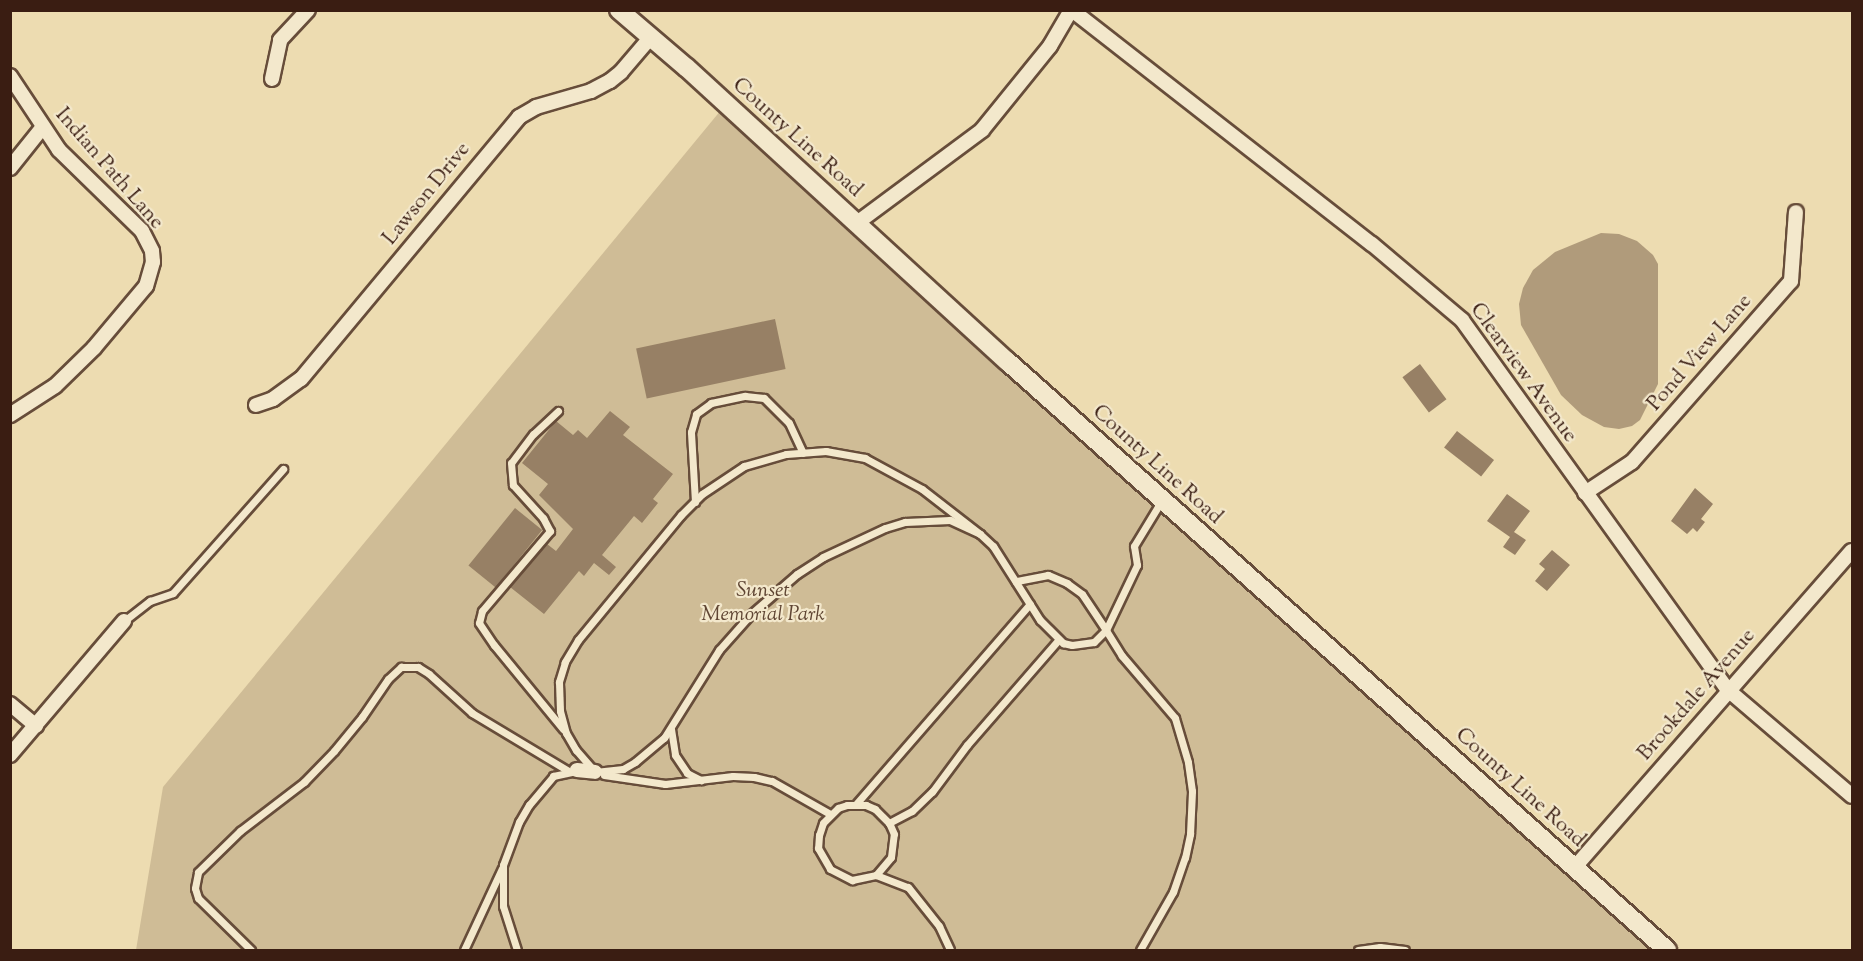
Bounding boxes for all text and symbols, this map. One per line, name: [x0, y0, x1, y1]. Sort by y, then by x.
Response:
street label: County Line Road: [727, 73, 867, 203]
street label: Indian Path Lane: [49, 103, 169, 235]
street label: Lawson Drive: [378, 138, 476, 250]
street label: Pond View Lane: [1642, 289, 1758, 417]
street label: Clearview Avenue: [1464, 298, 1582, 448]
street label: County Line Road: [1087, 400, 1227, 530]
park label: Sunset Memorial Park: [701, 578, 825, 628]
street label: Brookdale Avenue: [1633, 624, 1761, 766]
street label: County Line Road: [1450, 723, 1590, 853]

